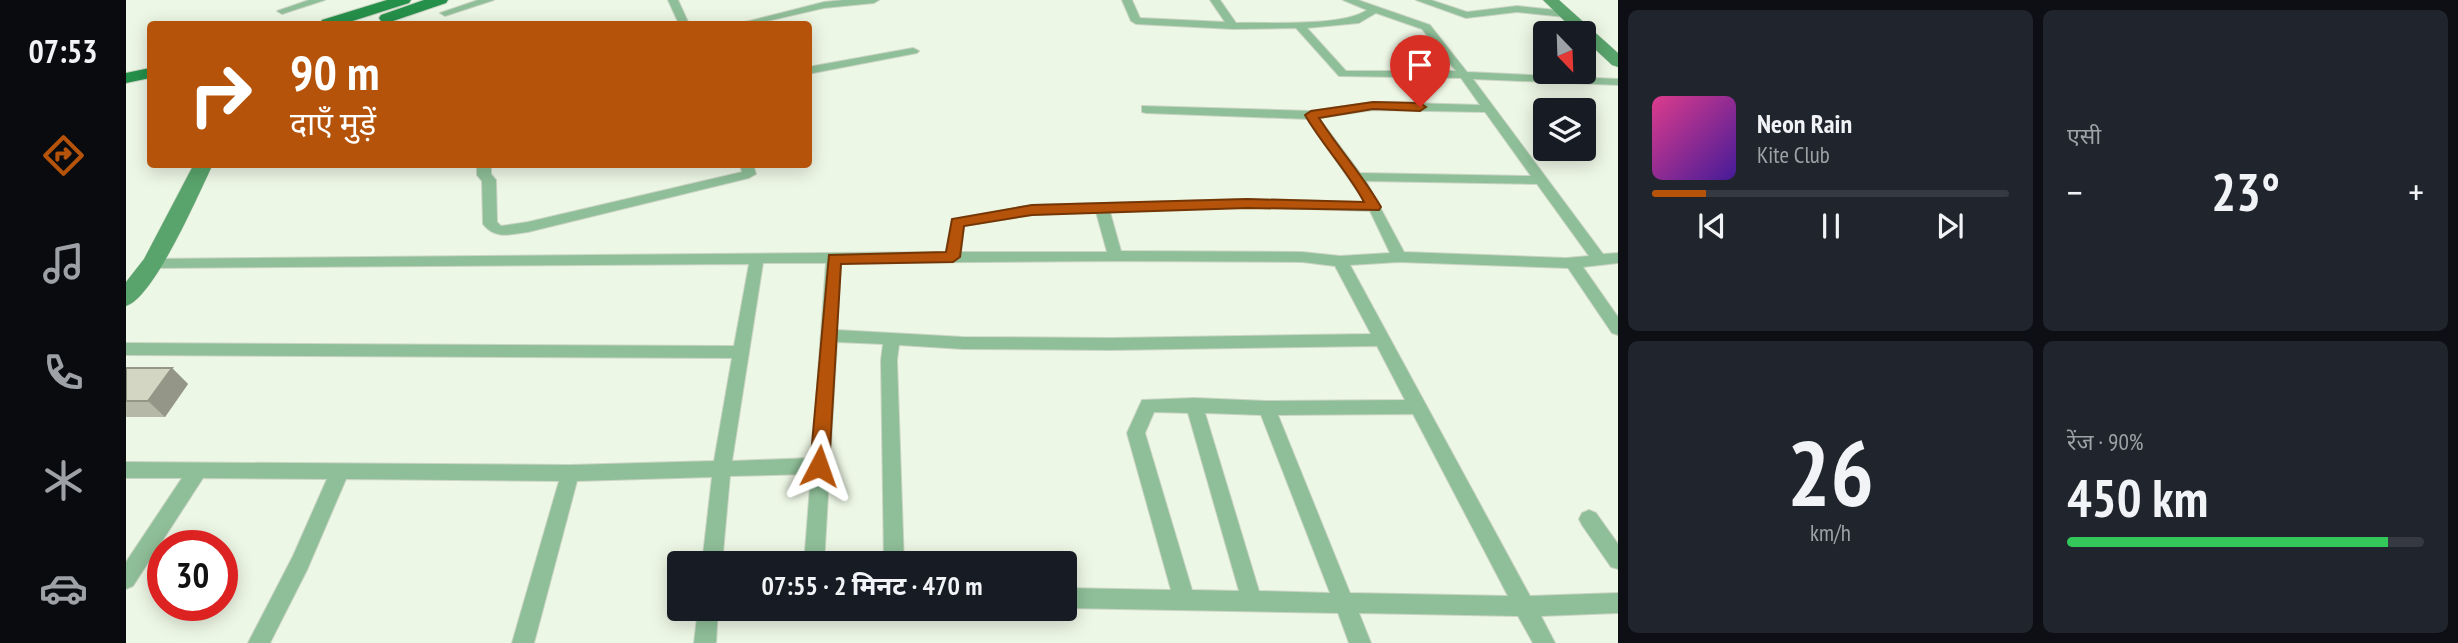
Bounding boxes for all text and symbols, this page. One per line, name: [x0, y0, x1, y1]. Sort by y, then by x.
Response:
north arrow: [1533, 21, 1596, 84]
map controls: [1533, 21, 1596, 161]
text: 07:53: [28, 30, 98, 72]
pin: [1390, 35, 1450, 107]
text: 90 m: [290, 40, 379, 104]
icon: arrive: [1401, 46, 1439, 84]
icon: right: [175, 49, 266, 140]
button: layers: [1533, 98, 1596, 161]
text: दाएँ मुड़ें: [290, 102, 376, 144]
text: Neon Rain: [1757, 107, 1852, 140]
text: एसी: [2067, 121, 2101, 150]
icon: directions: [39, 131, 88, 180]
text: Kite Club: [1757, 140, 1830, 169]
text: 23°: [2211, 158, 2280, 225]
text: −: [2067, 167, 2083, 216]
text: +: [2408, 167, 2424, 216]
icon: previous: [1693, 207, 1731, 245]
icon: pause: [1812, 207, 1850, 245]
icon: next: [1931, 207, 1969, 245]
icon: music: [39, 239, 88, 288]
icon: phone: [39, 348, 88, 397]
text: 26: [1787, 413, 1874, 531]
text: रेंज · 90%: [2067, 427, 2143, 456]
position arrow: [782, 429, 856, 503]
icon: climate: [39, 456, 88, 505]
text: 450 km: [2067, 464, 2208, 531]
text: km/h: [1810, 518, 1851, 547]
speed limit sign: 30: [147, 530, 238, 621]
icon: car: [39, 564, 88, 613]
text: 07:55 · 2 मिनट · 470 m: [762, 569, 982, 602]

